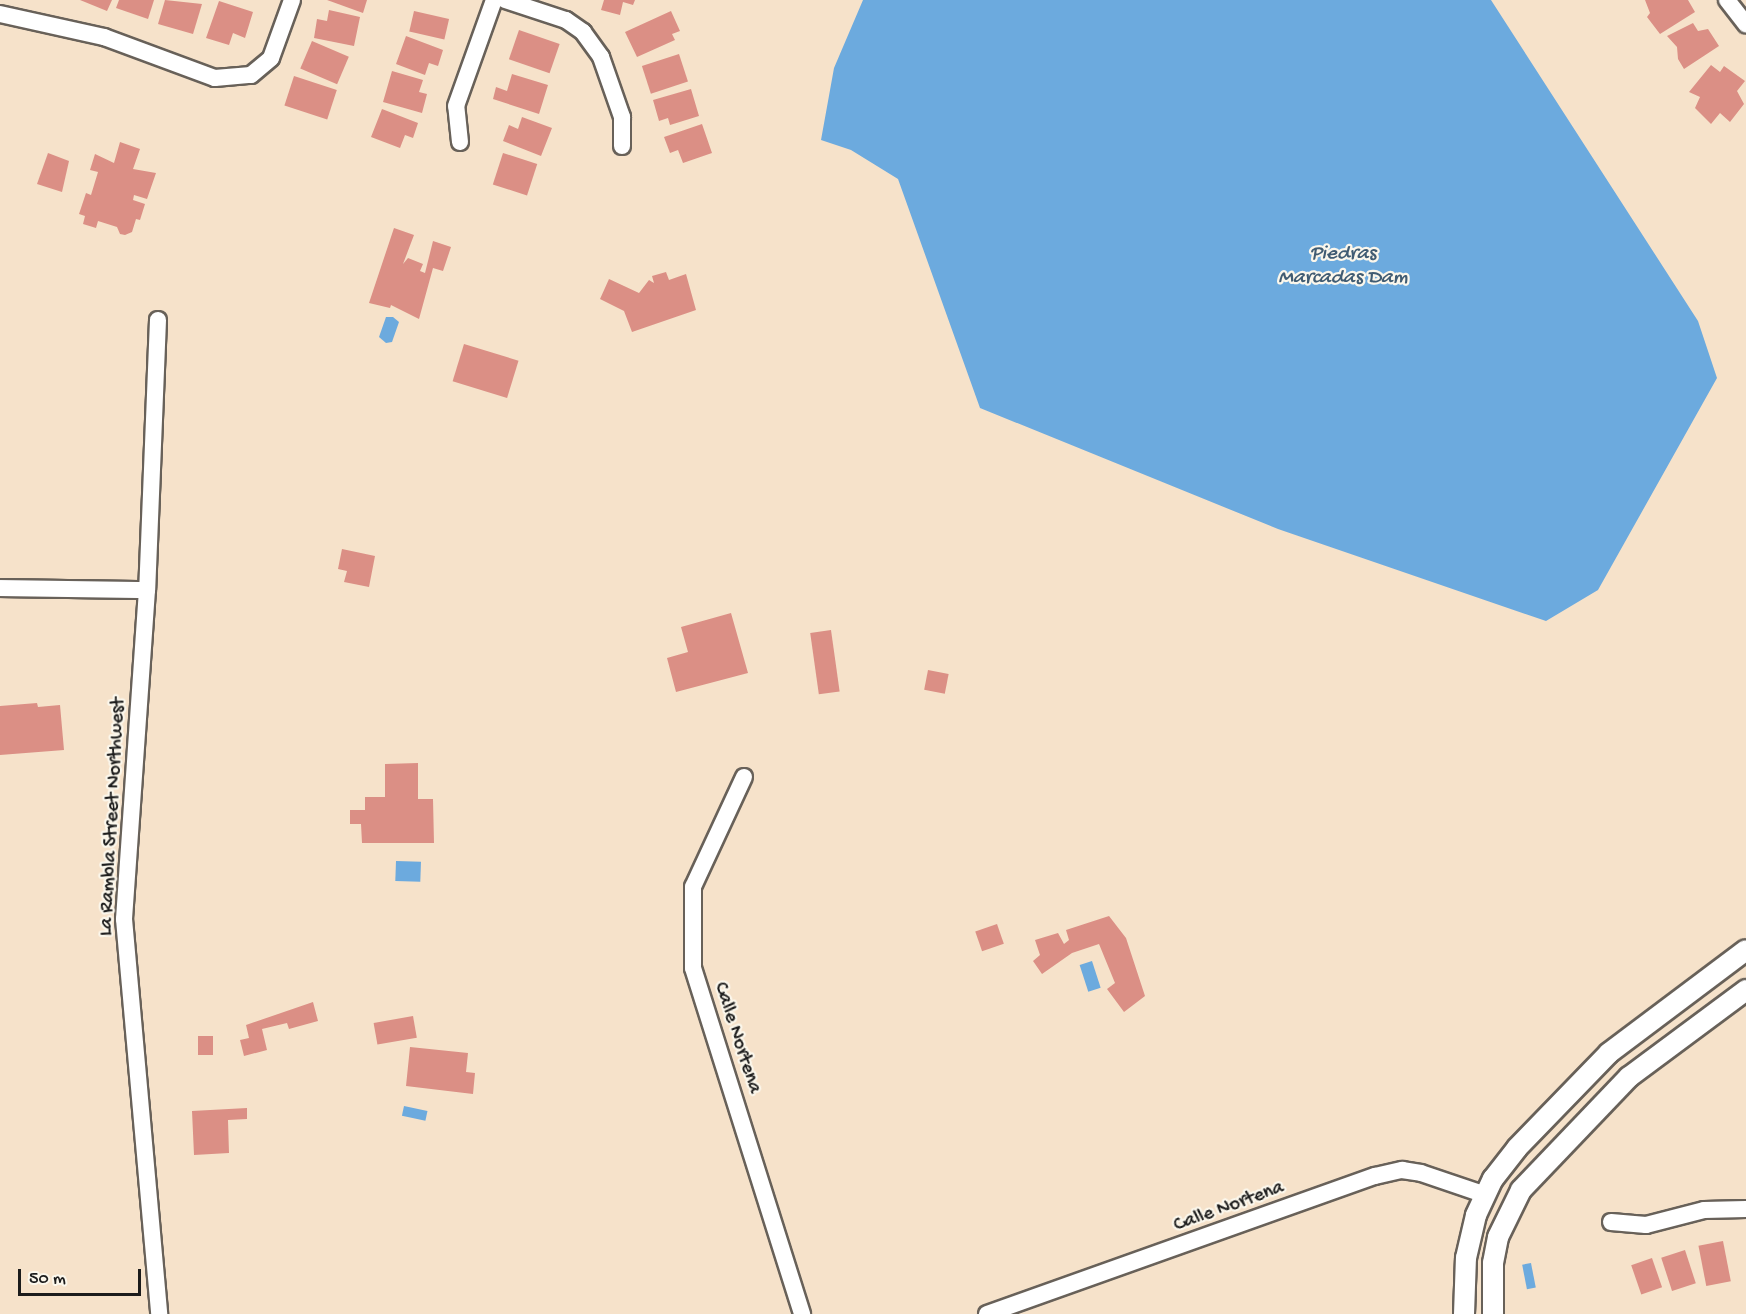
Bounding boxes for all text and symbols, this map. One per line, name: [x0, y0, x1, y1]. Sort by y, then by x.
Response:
water label: Piedras Marcadas Dam: [1278, 242, 1408, 292]
street label: La Rambla Street Northwest: [95, 697, 131, 937]
street label: Calle Nortena: [708, 979, 766, 1097]
street label: Calle Nortena: [1171, 1176, 1287, 1238]
scale bar: [21, 1257, 144, 1295]
text: 50 m: [29, 1269, 66, 1290]

